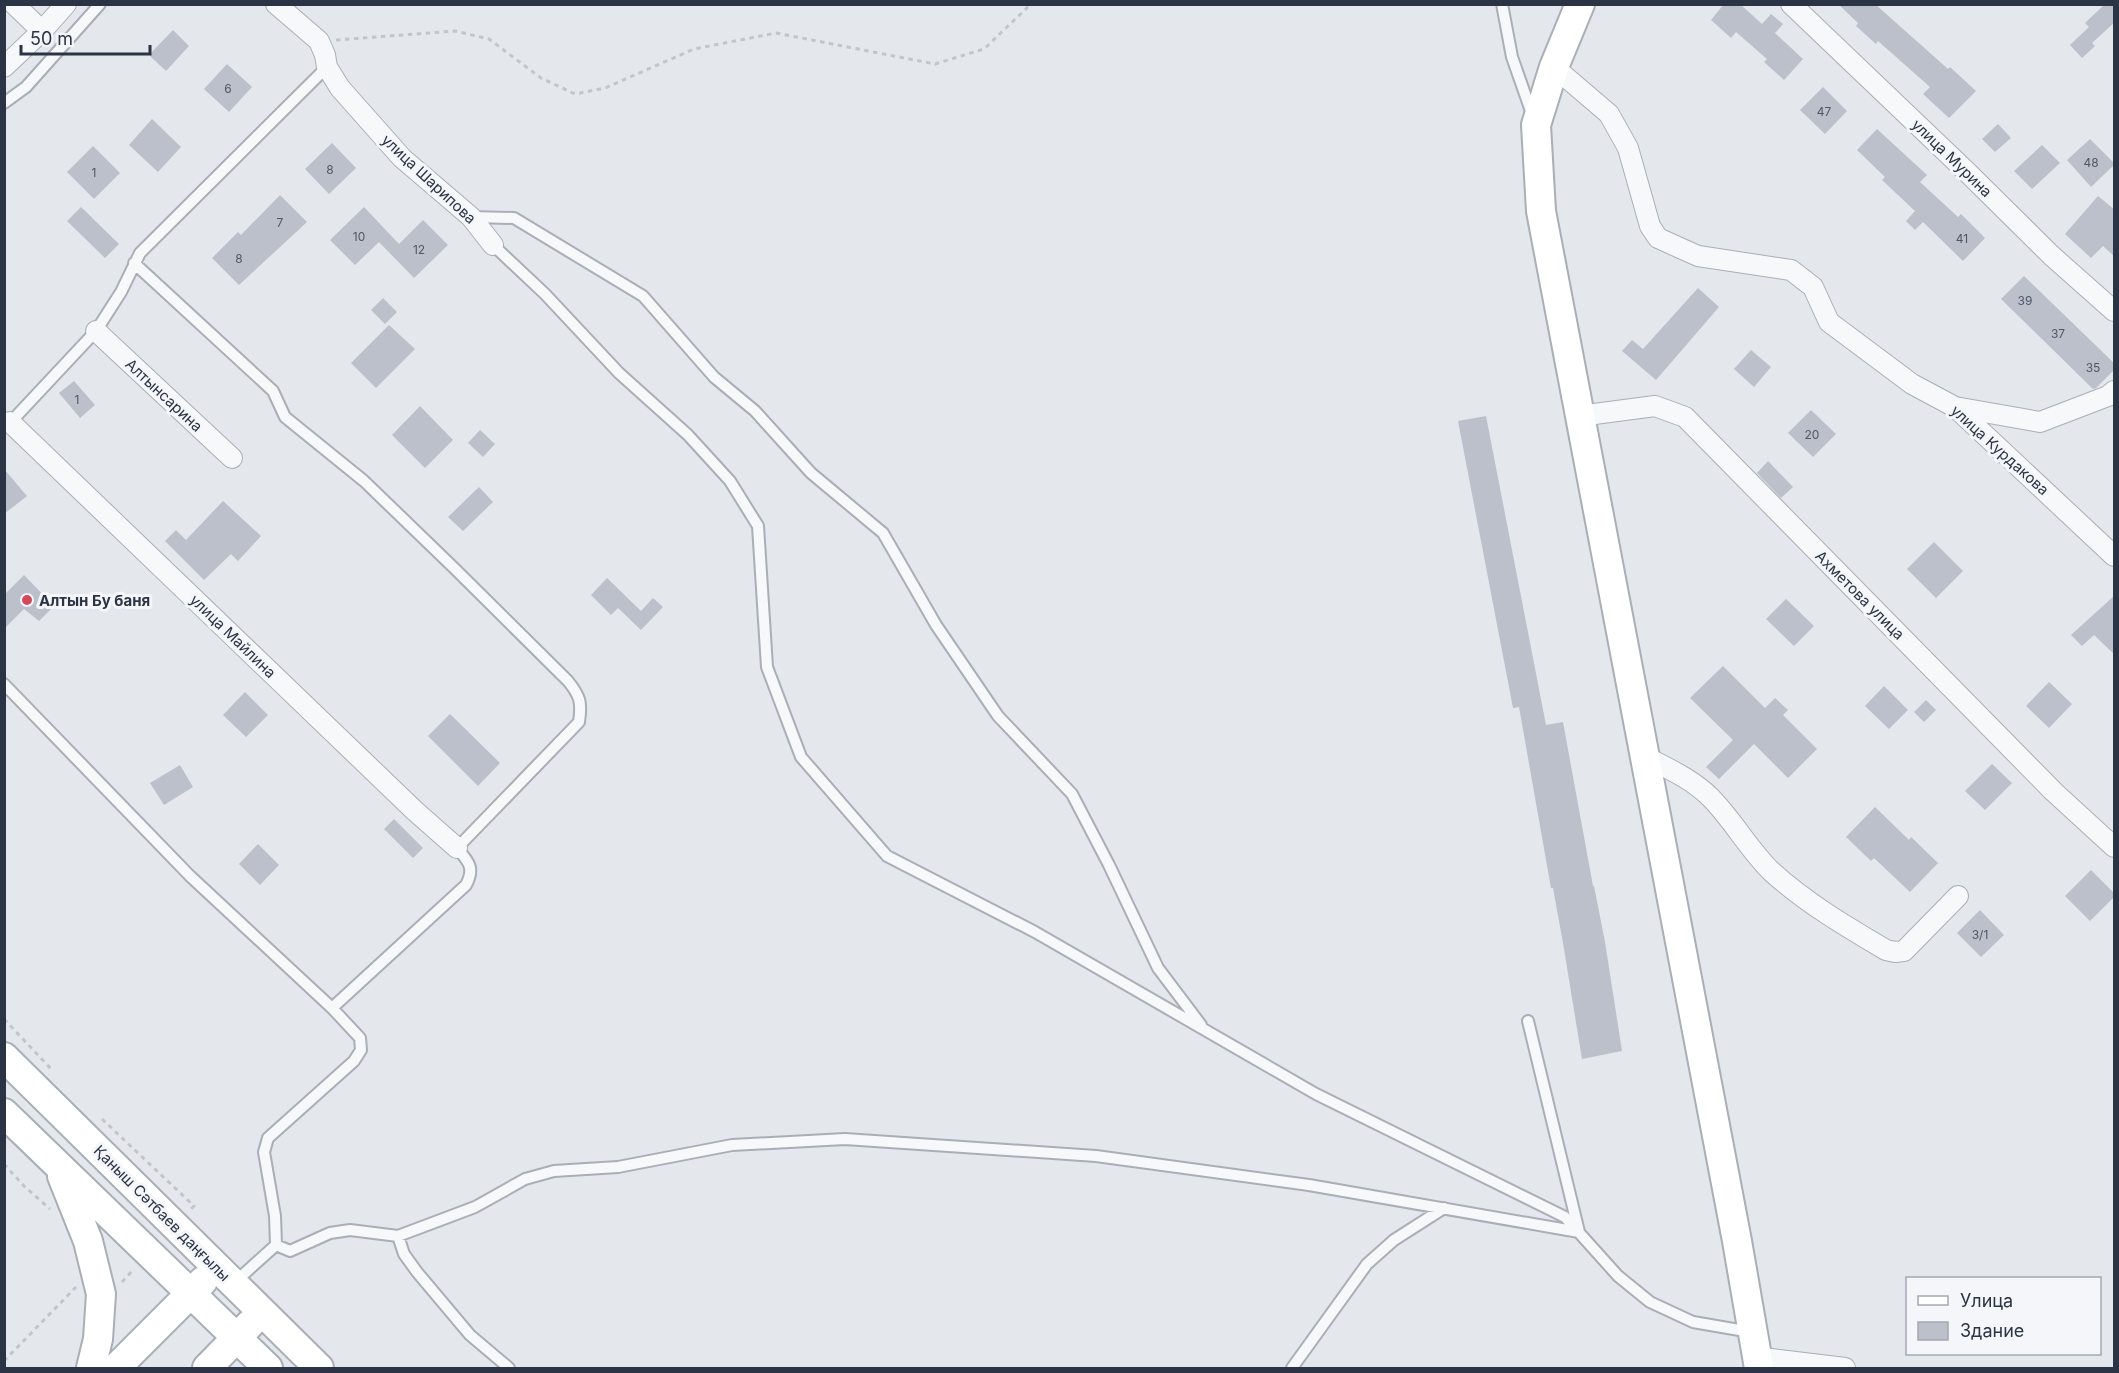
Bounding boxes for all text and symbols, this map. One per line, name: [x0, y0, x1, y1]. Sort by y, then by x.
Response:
scale bar: [21, 18, 150, 56]
text: 50 m: [30, 28, 73, 49]
house number: 6: [224, 81, 232, 96]
house number: 47: [1817, 104, 1831, 119]
street label: улица Мурина: [1908, 115, 1996, 201]
street label: улица Шарипова: [378, 130, 480, 228]
house number: 48: [2083, 155, 2099, 170]
house number: 8: [326, 162, 334, 177]
house number: 1: [92, 165, 96, 180]
house number: 7: [277, 215, 284, 230]
house number: 10: [353, 229, 365, 244]
house number: 41: [1956, 231, 1968, 246]
house number: 12: [413, 242, 425, 257]
house number: 8: [235, 251, 243, 266]
house number: 39: [2018, 293, 2032, 308]
house number: 37: [2051, 326, 2065, 341]
street label: Алтынсарина: [121, 354, 207, 436]
house number: 35: [2086, 360, 2100, 375]
house number: 1: [75, 392, 79, 407]
street label: улица Курдакова: [1947, 401, 2053, 499]
house number: 20: [1805, 427, 1819, 442]
street label: Ахметова улица: [1811, 546, 1909, 644]
street label: улица Майлина: [186, 590, 280, 682]
place label: Алтын Бу баня: [39, 591, 150, 610]
marker: Алтын Бу баня: [20, 593, 34, 607]
house number: 3/1: [1972, 927, 1988, 942]
street label: Қаныш Сәтбаев даңғылы: [90, 1141, 234, 1285]
legend: [1906, 1277, 2101, 1355]
text: Улица: [1960, 1290, 2013, 1311]
text: Здание: [1960, 1320, 2024, 1341]

